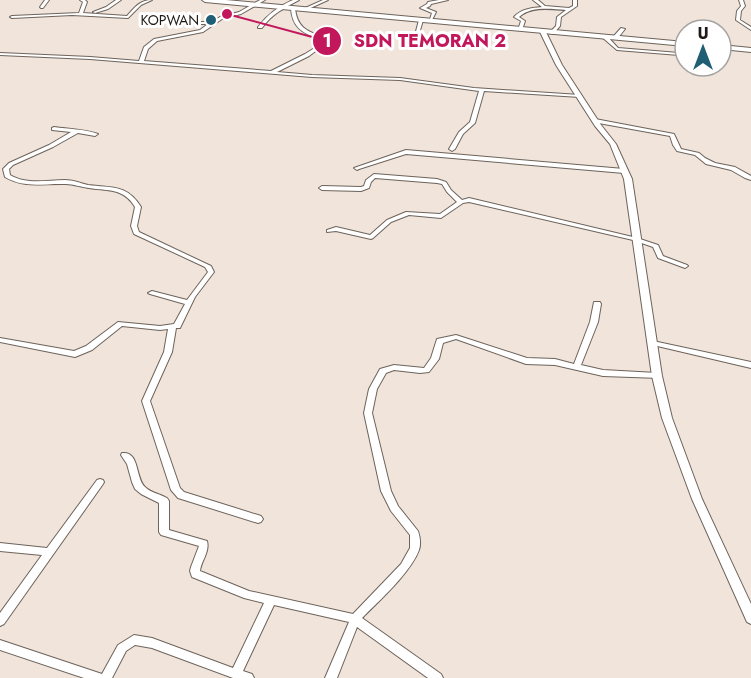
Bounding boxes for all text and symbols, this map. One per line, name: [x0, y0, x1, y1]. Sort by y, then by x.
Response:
place label: KOPWAN: [141, 10, 199, 30]
marker: KOPWAN: [204, 13, 218, 27]
north arrow: [673, 18, 733, 78]
text: U: [697, 22, 709, 45]
callout: SDN TEMORAN 2: [312, 23, 519, 59]
text: 1: [322, 28, 332, 54]
text: SDN TEMORAN 2: [354, 28, 506, 54]

